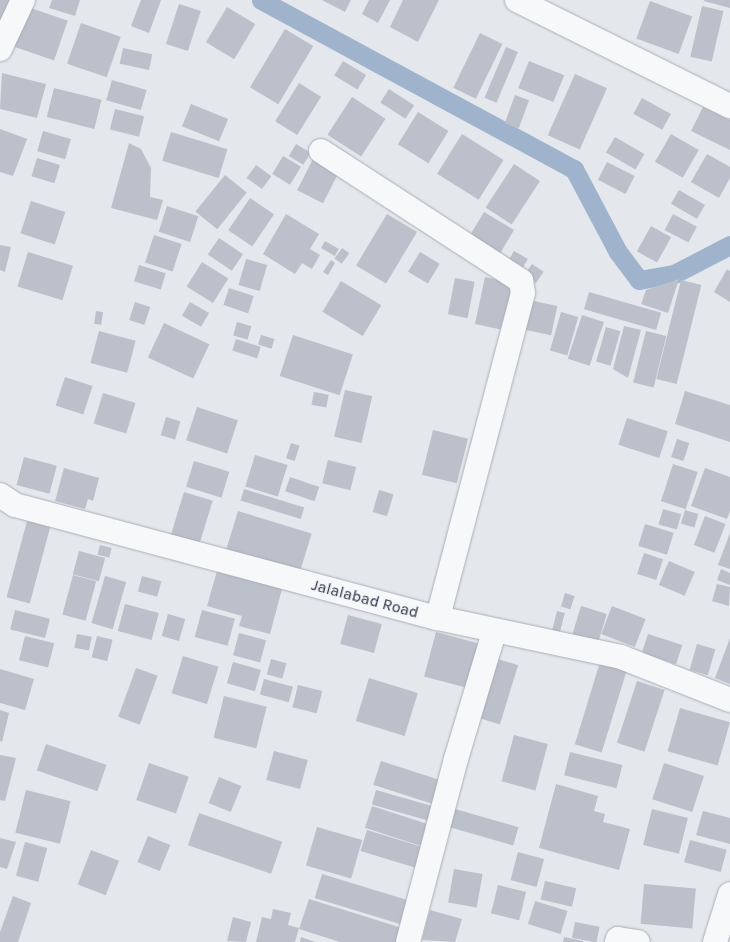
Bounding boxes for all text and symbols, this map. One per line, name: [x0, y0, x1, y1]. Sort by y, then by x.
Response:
street label: Jalalabad Road: [309, 575, 421, 623]

